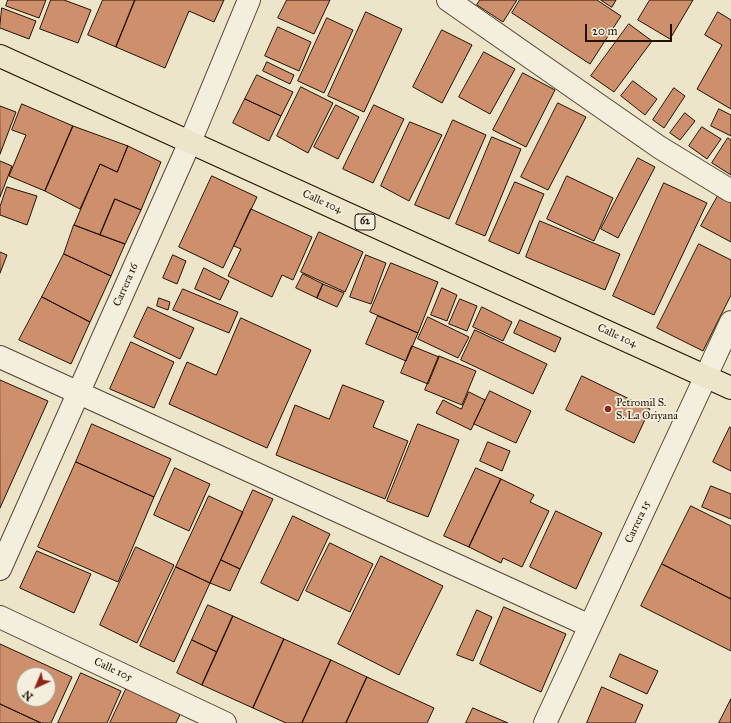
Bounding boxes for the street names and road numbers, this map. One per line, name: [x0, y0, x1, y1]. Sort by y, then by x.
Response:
street label: Calle 104: [300, 187, 344, 217]
road number: 62: [355, 214, 375, 230]
street label: Carrera 16: [111, 261, 141, 309]
street label: Calle 104: [595, 321, 639, 351]
street label: Carrera 15: [622, 499, 654, 545]
street label: Calle 105: [92, 655, 134, 685]

